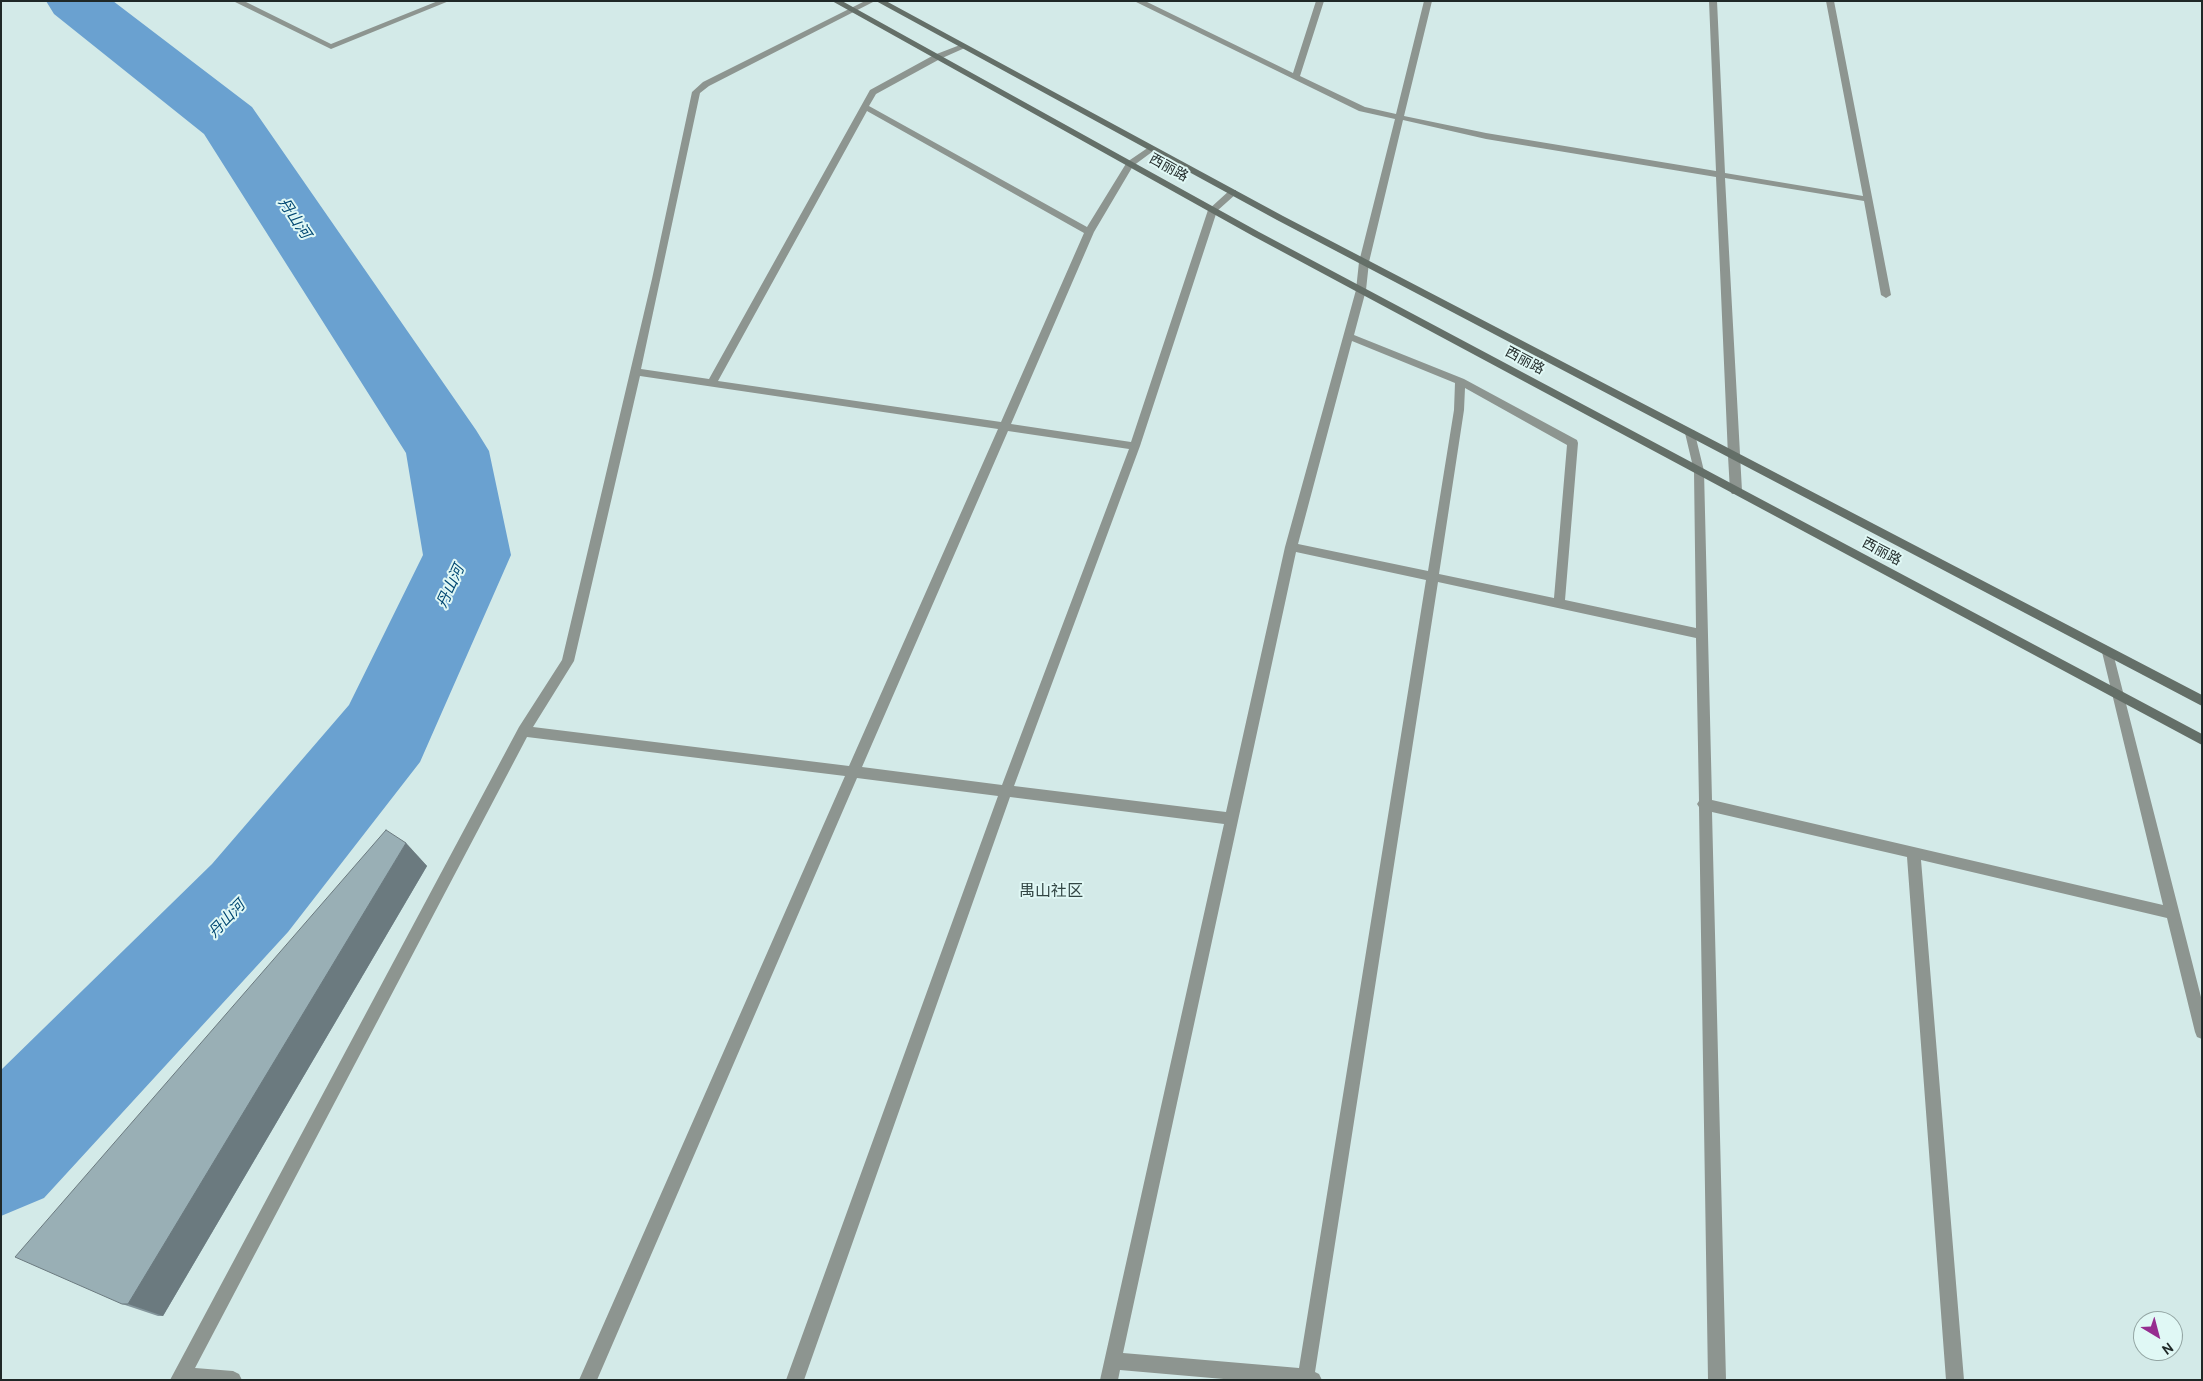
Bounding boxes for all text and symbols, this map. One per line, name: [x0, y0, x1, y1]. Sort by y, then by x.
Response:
street label: 西丽路: [1146, 151, 1190, 187]
water label: 丹山河: [273, 195, 313, 243]
street label: 西丽路: [1502, 345, 1546, 379]
street label: 西丽路: [1859, 536, 1903, 570]
water label: 丹山河: [434, 563, 470, 611]
district label: 禺山社区: [1019, 883, 1083, 903]
water label: 丹山河: [206, 898, 250, 942]
north arrow: [2133, 1311, 2183, 1361]
text: N: [2158, 1338, 2176, 1357]

